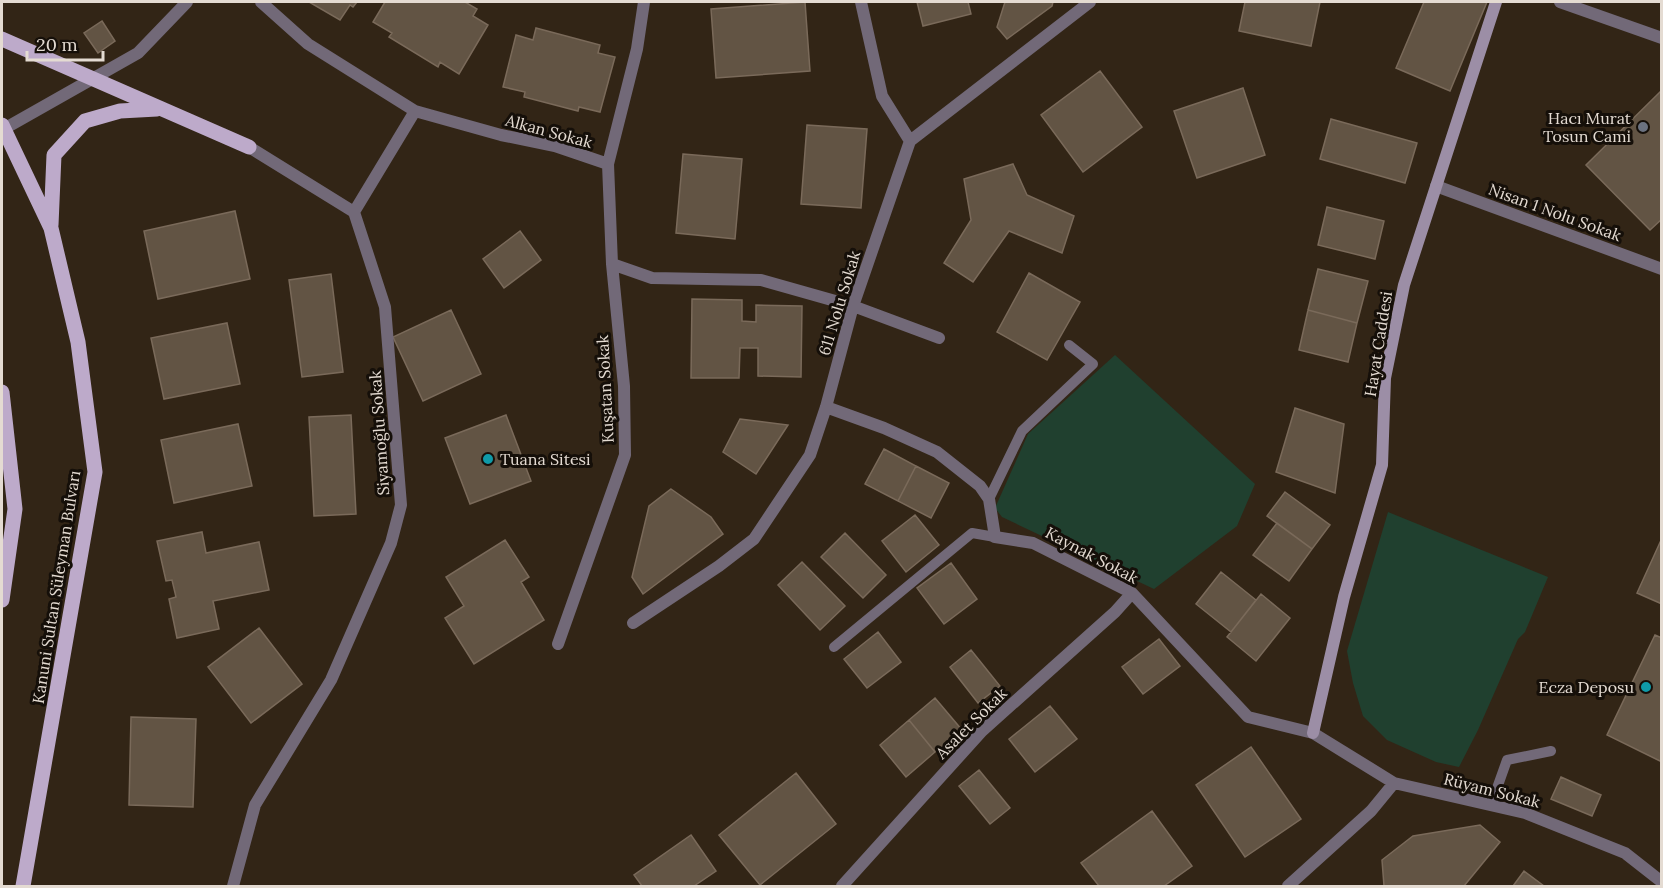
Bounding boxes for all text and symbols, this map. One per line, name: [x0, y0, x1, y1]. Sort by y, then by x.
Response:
scale bar: [27, 24, 104, 62]
text: 20 m: [36, 33, 78, 56]
place label: Hacı Murat Tosun Cami: [1543, 108, 1632, 146]
street label: Alkan Sokak: [502, 110, 595, 152]
marker: Hacı Murat Tosun Cami: [1636, 120, 1650, 134]
street label: Nisan 1 Nolu Sokak: [1486, 179, 1624, 245]
street label: 611 Nolu Sokak: [814, 248, 865, 358]
street label: Hayat Caddesi: [1360, 290, 1396, 398]
street label: Kuşatan Sokak: [592, 334, 618, 444]
street label: Siyamoğlu Sokak: [365, 370, 393, 496]
place label: Tuana Sitesi: [500, 449, 590, 469]
marker: Tuana Sitesi: [481, 452, 495, 466]
street label: Kanuni Sultan Süleyman Bulvarı: [28, 469, 84, 705]
street label: Kaynak Sokak: [1042, 522, 1142, 588]
place label: Ecza Deposu: [1539, 677, 1634, 697]
marker: Ecza Deposu: [1639, 680, 1653, 694]
street label: Asalet Sokak: [930, 683, 1011, 764]
street label: Rüyam Sokak: [1442, 768, 1543, 812]

